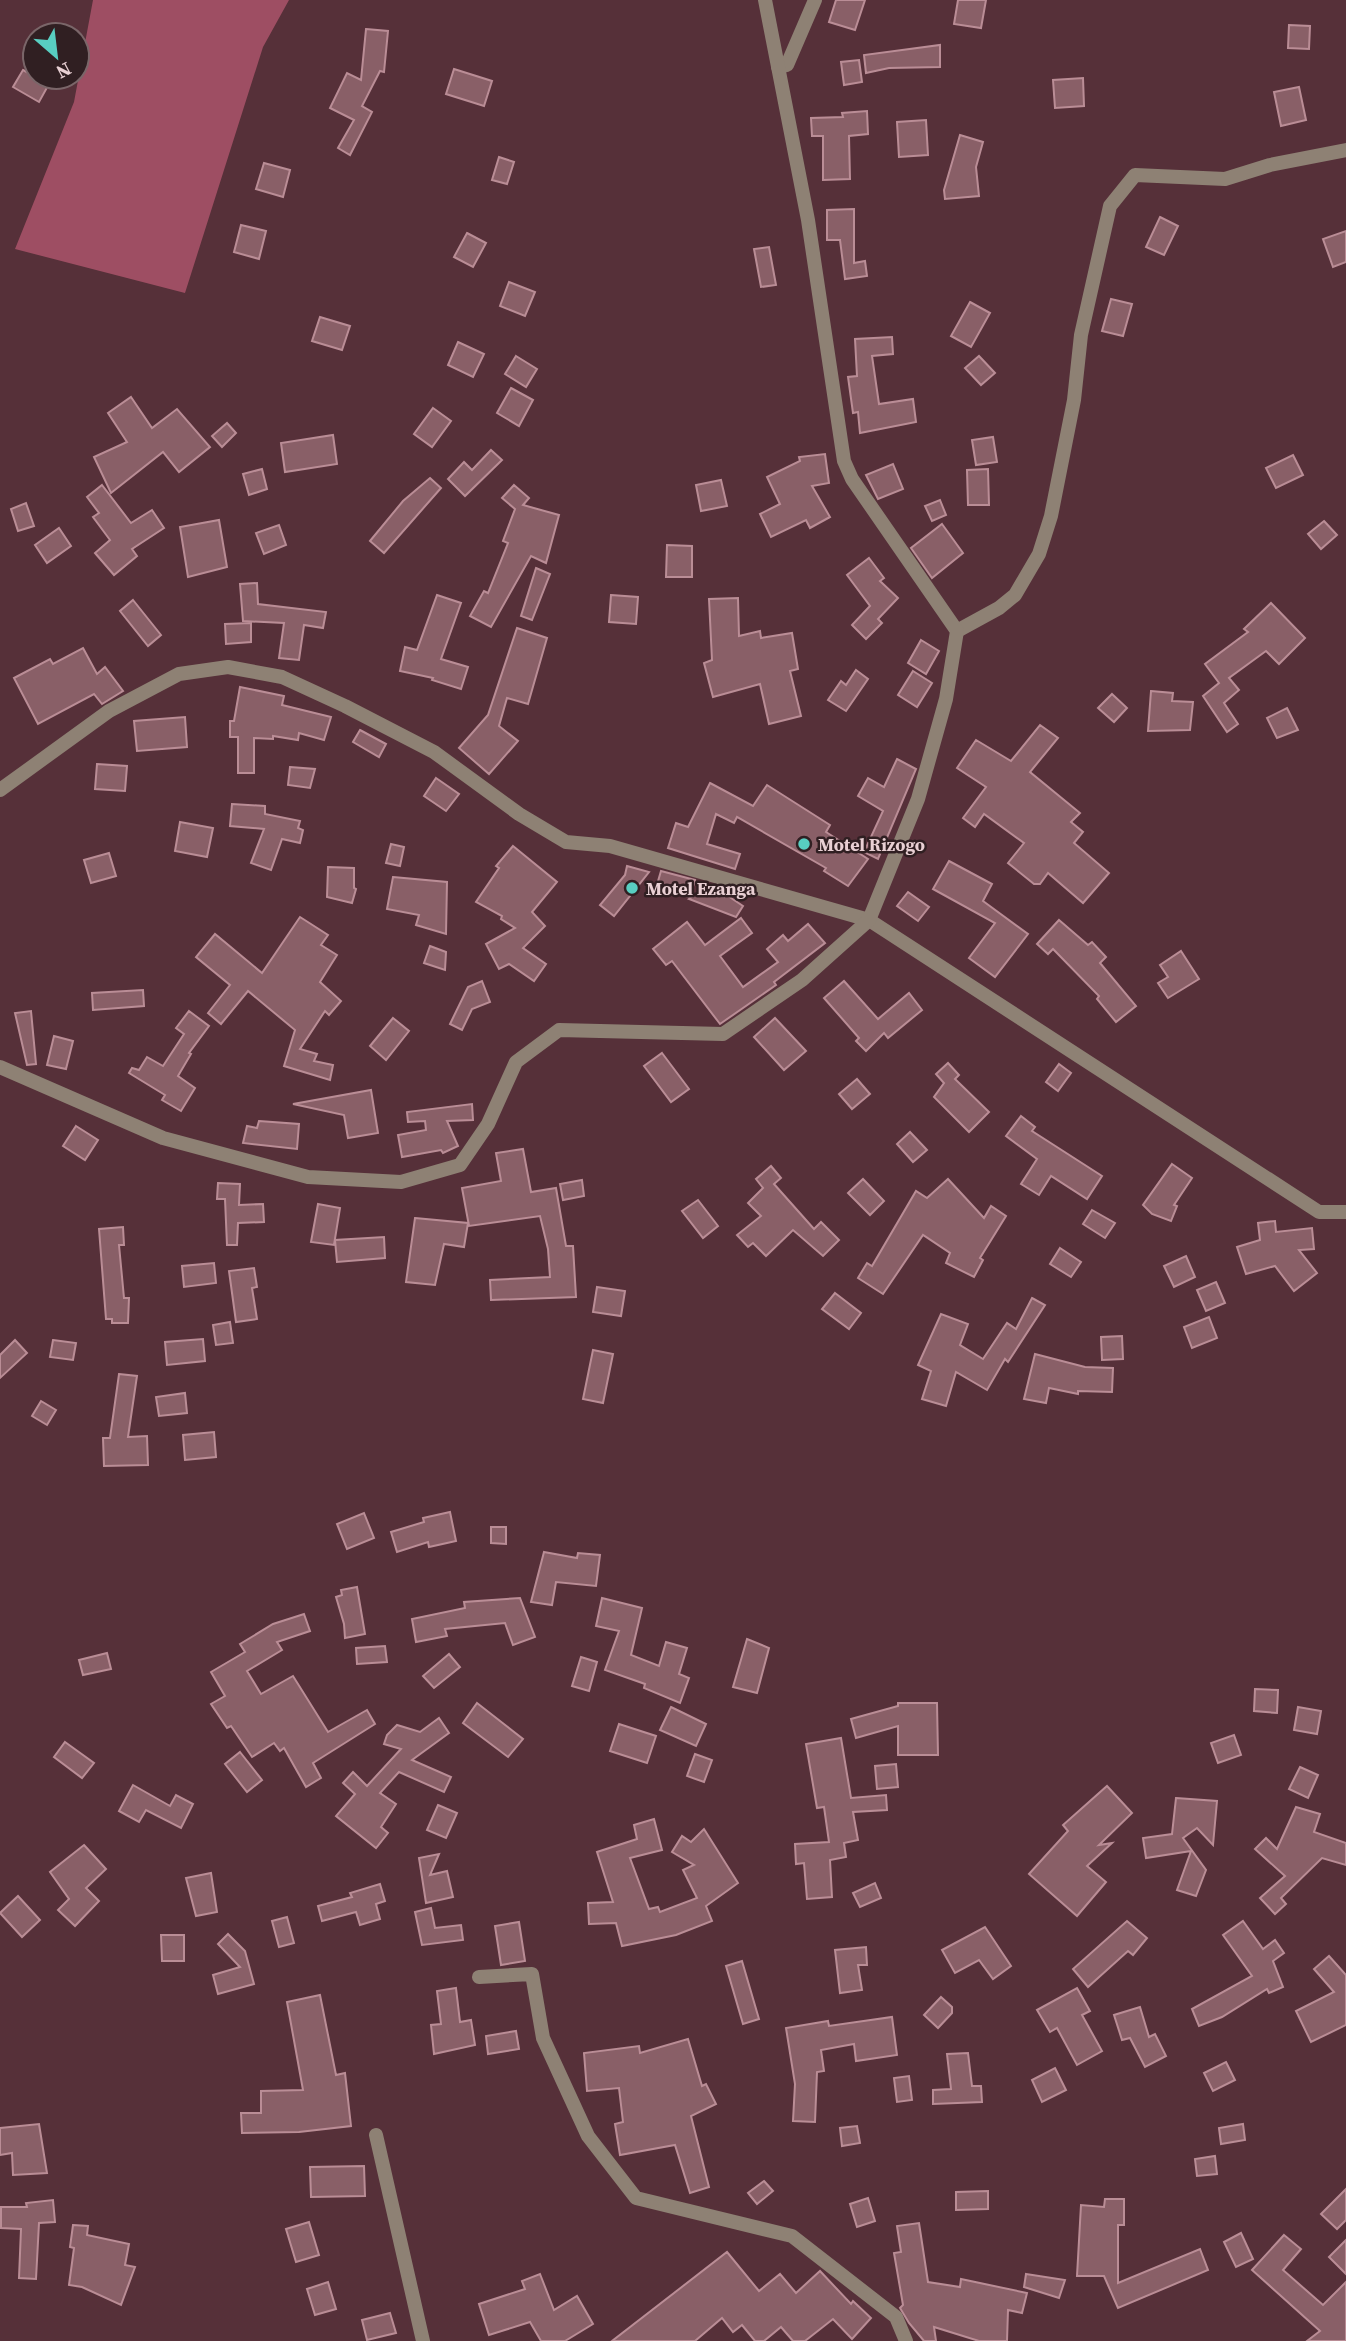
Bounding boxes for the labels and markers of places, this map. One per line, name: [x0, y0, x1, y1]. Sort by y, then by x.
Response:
place label: Motel Rizogo: [818, 832, 925, 857]
marker: Motel Rizogo: [796, 836, 812, 852]
place label: Motel Ezanga: [646, 876, 756, 901]
marker: Motel Ezanga: [624, 880, 640, 896]

